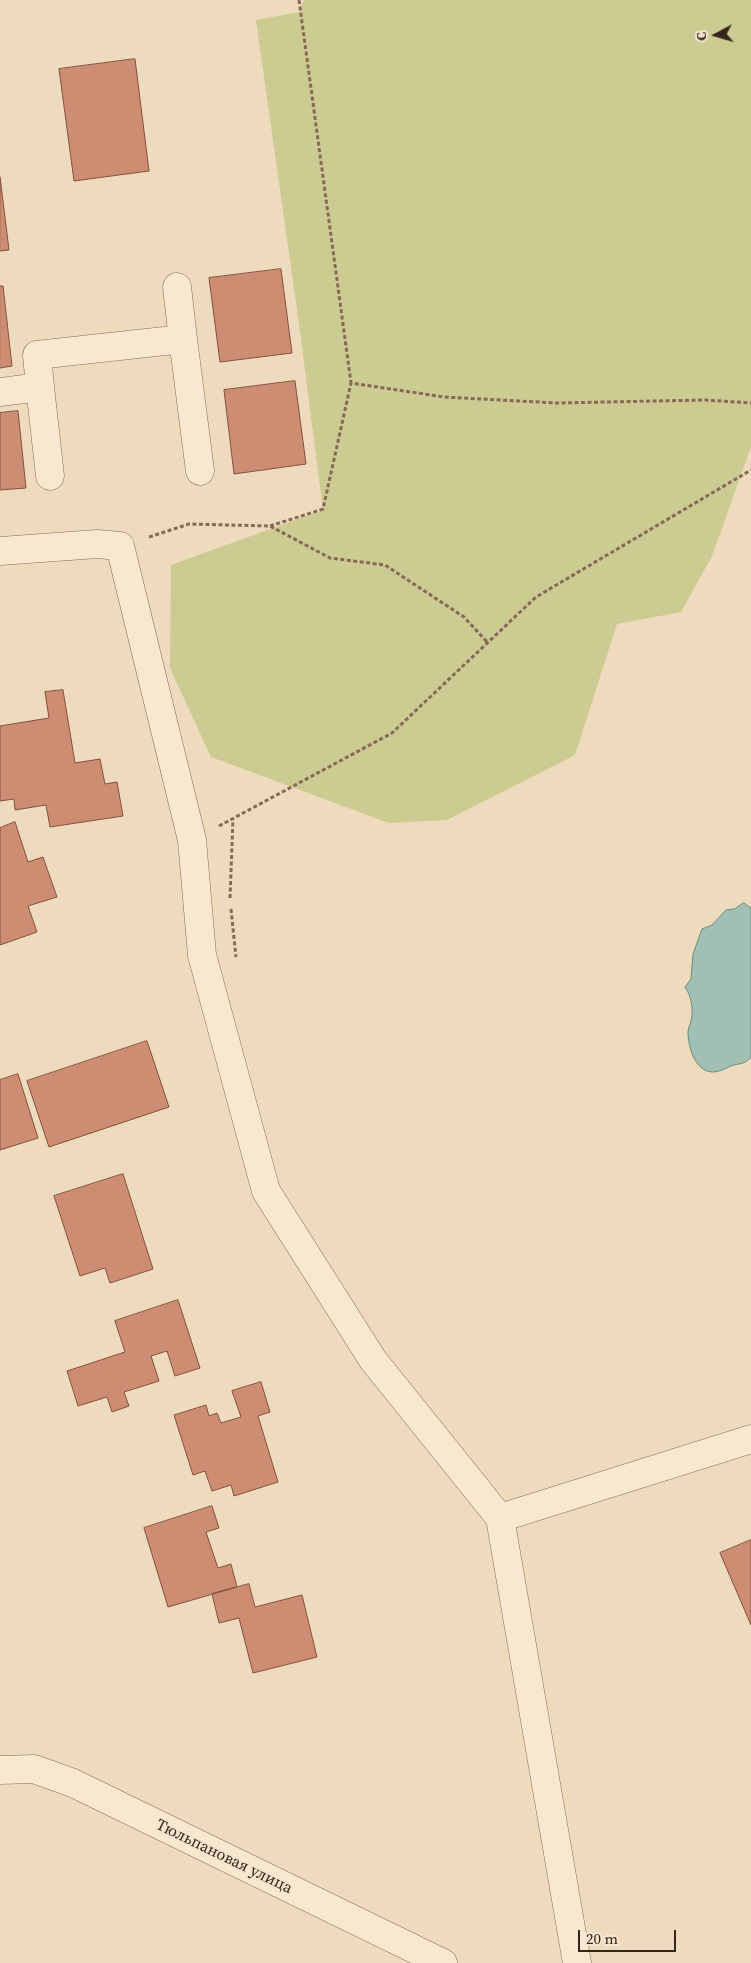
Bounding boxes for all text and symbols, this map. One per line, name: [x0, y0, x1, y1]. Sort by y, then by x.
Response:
north arrow: [691, 10, 741, 60]
text: С: [691, 31, 711, 42]
street label: Тюльпановая улица: [153, 1816, 295, 1898]
scale bar: [581, 1920, 678, 1952]
text: 20 m: [586, 1928, 618, 1949]

